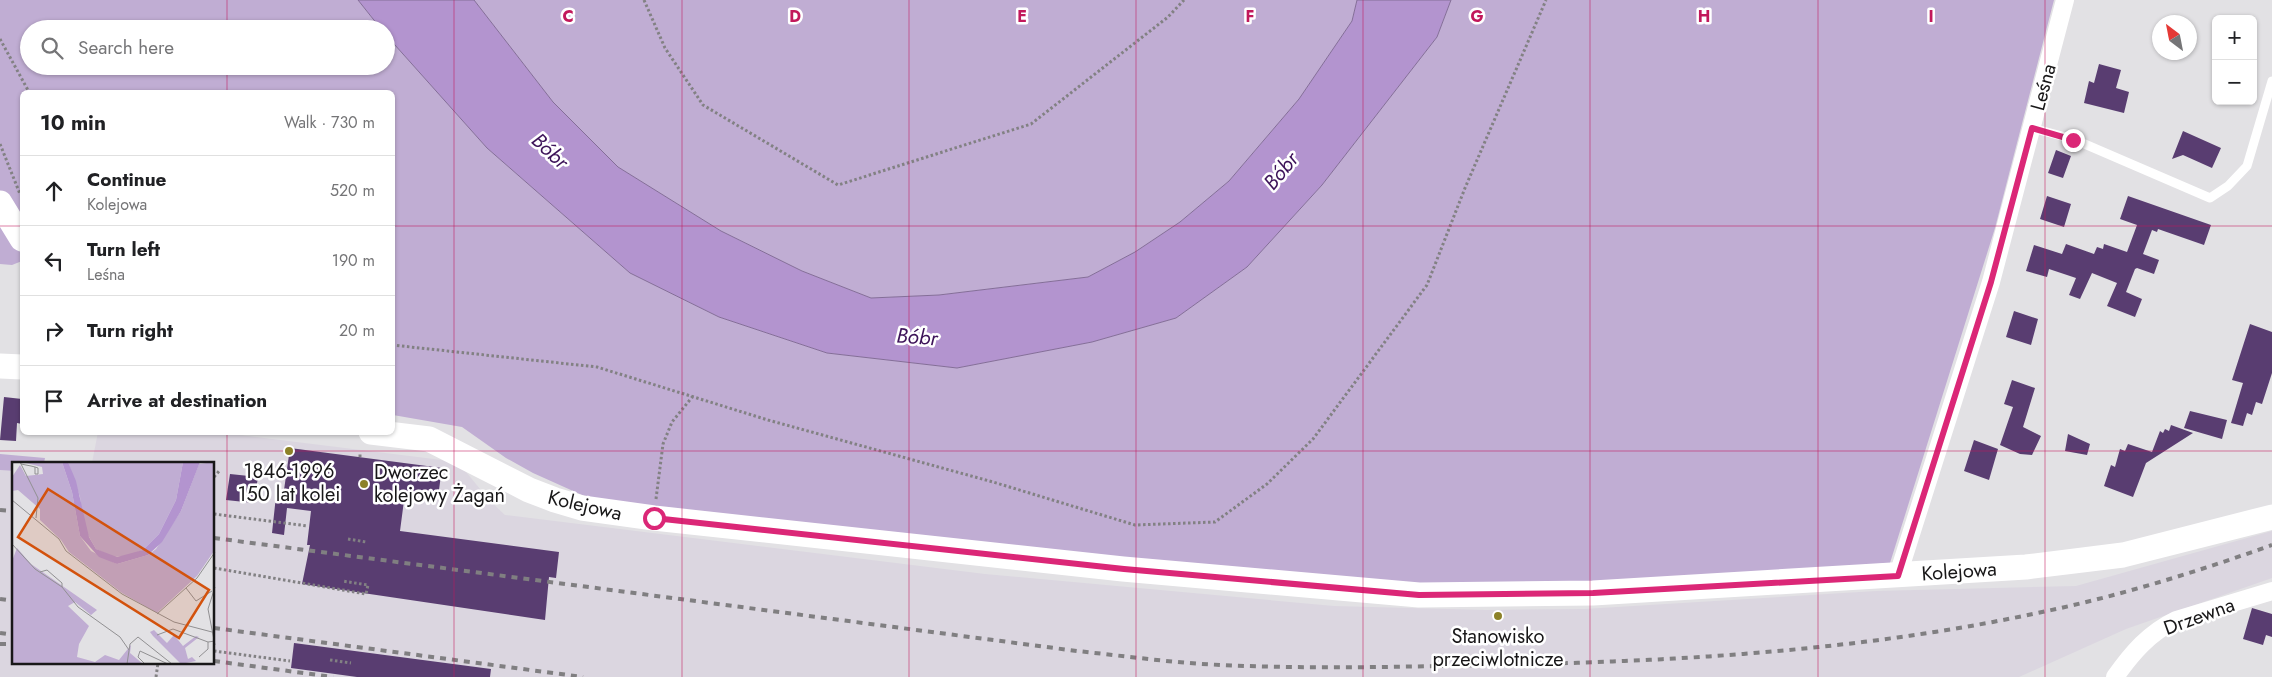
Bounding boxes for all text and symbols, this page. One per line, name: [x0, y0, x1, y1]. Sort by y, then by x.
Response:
text: C: [562, 5, 574, 28]
text: D: [789, 5, 801, 28]
text: E: [1017, 5, 1027, 28]
text: F: [1246, 5, 1254, 28]
text: G: [1470, 5, 1484, 28]
text: H: [1698, 5, 1710, 28]
text: I: [1928, 5, 1934, 28]
north arrow: [2152, 15, 2197, 60]
map controls: [2212, 15, 2257, 105]
button: +: [2212, 15, 2257, 60]
search box: [20, 20, 395, 75]
icon: search: [38, 34, 66, 62]
text: Search here: [78, 34, 174, 61]
street label: Leśna: [2023, 60, 2064, 114]
button: −: [2212, 60, 2257, 105]
text: 10 min: [40, 108, 106, 138]
text: Walk · 730 m: [284, 111, 375, 134]
water label: Bóbr: [525, 126, 576, 177]
route end: [2062, 129, 2085, 152]
water label: Bóbr: [1256, 145, 1306, 196]
text: Continue: [87, 166, 166, 193]
icon: ahead: [40, 177, 68, 205]
text: 520 m: [330, 179, 375, 202]
text: Kolejowa: [87, 193, 147, 216]
text: Turn left: [87, 236, 160, 263]
icon: left: [40, 247, 68, 275]
text: 190 m: [332, 249, 375, 272]
text: Leśna: [87, 263, 125, 286]
icon: right: [40, 317, 68, 345]
text: Turn right: [87, 317, 173, 344]
text: 20 m: [339, 319, 375, 342]
water label: Bóbr: [895, 321, 940, 353]
icon: arrive: [40, 387, 68, 415]
text: Arrive at destination: [87, 387, 267, 414]
marker: 1846-1996 150 lat kolei: [283, 445, 295, 457]
place label: 1846-1996 150 lat kolei: [238, 457, 340, 509]
place label: Dworzec kolejowy Żagań: [374, 458, 505, 510]
inset map: [12, 462, 215, 664]
marker: Dworzec kolejowy Żagań: [358, 478, 370, 490]
street label: Kolejowa: [545, 483, 625, 528]
route start: [643, 507, 666, 530]
street label: Kolejowa: [1920, 554, 1998, 589]
street label: Drzewna: [2160, 590, 2239, 643]
marker: Stanowisko przeciwlotnicze: [1492, 610, 1504, 622]
place label: Stanowisko przeciwlotnicze: [1432, 622, 1564, 674]

